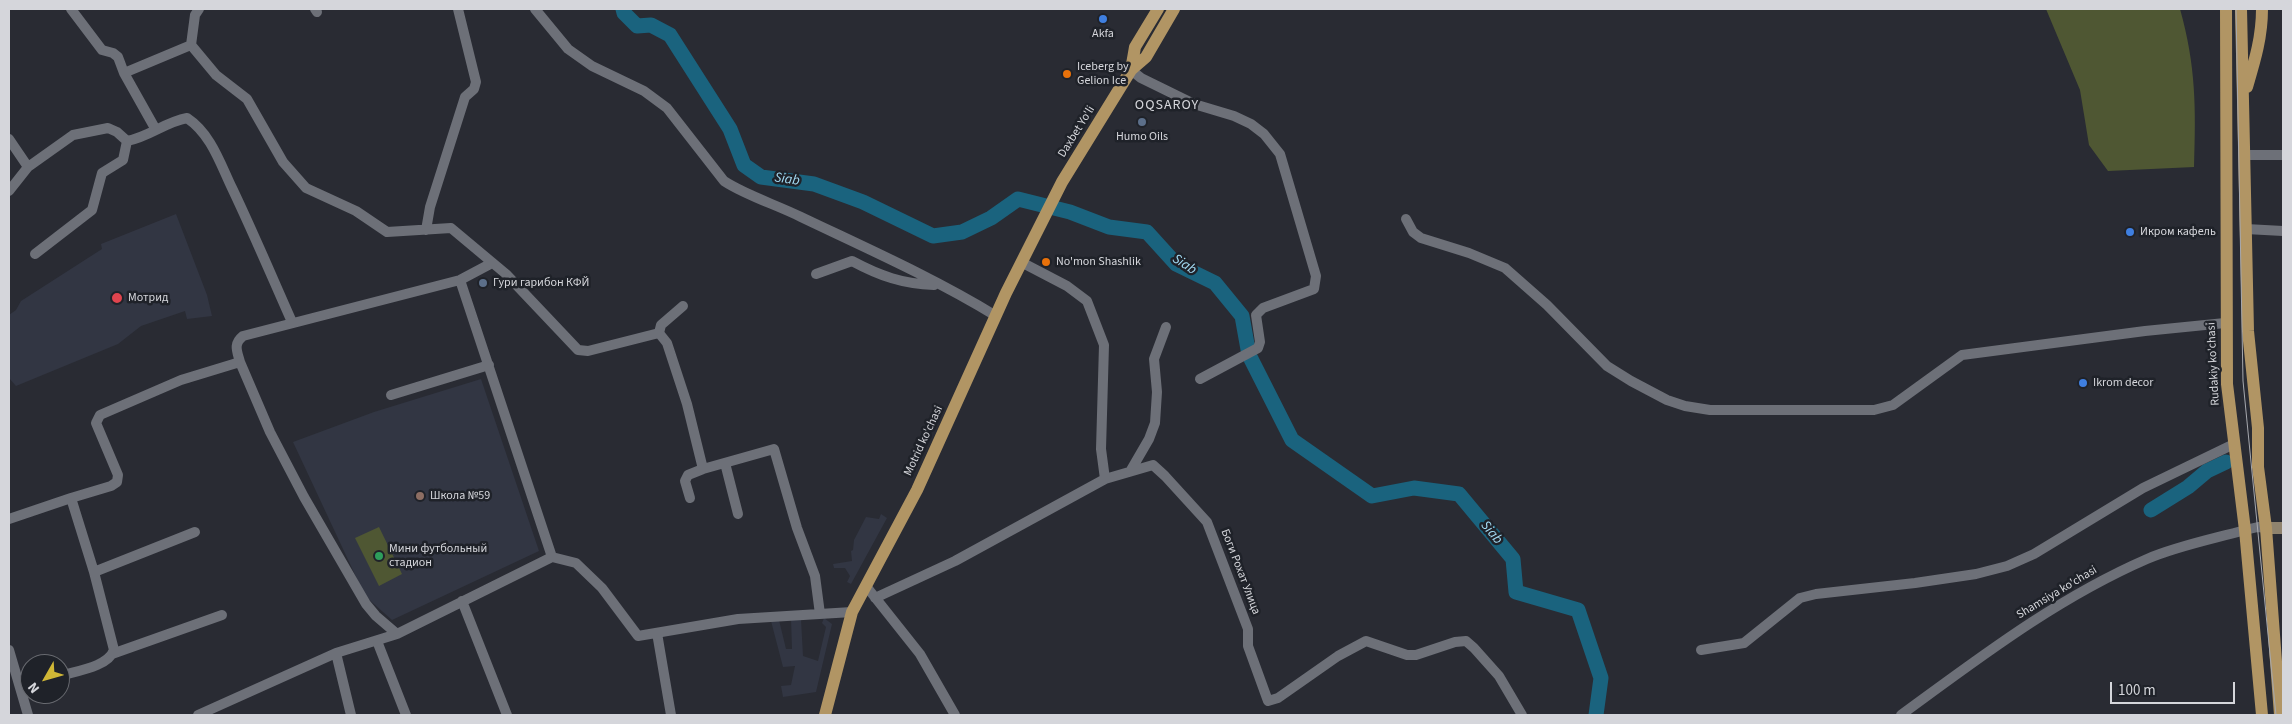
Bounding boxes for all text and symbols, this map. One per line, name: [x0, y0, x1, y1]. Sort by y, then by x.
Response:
marker: Akfa: [1097, 13, 1109, 25]
place label: Akfa: [1092, 27, 1114, 41]
place label: Iceberg by Gelion Ice: [1077, 60, 1129, 88]
marker: Iceberg by Gelion Ice: [1061, 68, 1073, 80]
district label: OQSAROY: [1134, 98, 1200, 114]
street label: Daxbet Yo'li: [1056, 104, 1098, 160]
marker: Humo Oils: [1136, 116, 1148, 128]
place label: Humo Oils: [1116, 130, 1168, 144]
water label: Siab: [773, 170, 801, 190]
place label: Икром кафель: [2140, 225, 2216, 239]
marker: Икром кафель: [2124, 226, 2136, 238]
water label: Siab: [1169, 251, 1199, 279]
place label: No'mon Shashlik: [1056, 255, 1141, 269]
marker: No'mon Shashlik: [1040, 256, 1052, 268]
place label: Гури гарибон КФЙ: [493, 276, 589, 290]
marker: Гури гарибон КФЙ: [477, 277, 489, 289]
marker: Мотрид: [110, 291, 124, 305]
place label: Мотрид: [128, 291, 168, 305]
street label: Rudakiy ko'chasi: [2205, 322, 2223, 406]
place label: Ikrom decor: [2093, 376, 2153, 390]
marker: Ikrom decor: [2077, 377, 2089, 389]
street label: Motrid ko'chasi: [901, 404, 947, 478]
place label: Школа №59: [430, 489, 490, 503]
marker: Школа №59: [414, 490, 426, 502]
water label: Siab: [1476, 518, 1506, 548]
street label: Боги Рохат Улица: [1217, 527, 1263, 617]
place label: Мини футбольный стадион: [389, 542, 487, 570]
marker: Мини футбольный стадион: [373, 550, 385, 562]
street label: Shamsiya ko'chasi: [2014, 563, 2100, 623]
north arrow: [20, 654, 70, 704]
scale bar: [2112, 672, 2237, 704]
text: N: [23, 678, 45, 697]
text: 100 m: [2118, 680, 2156, 701]

